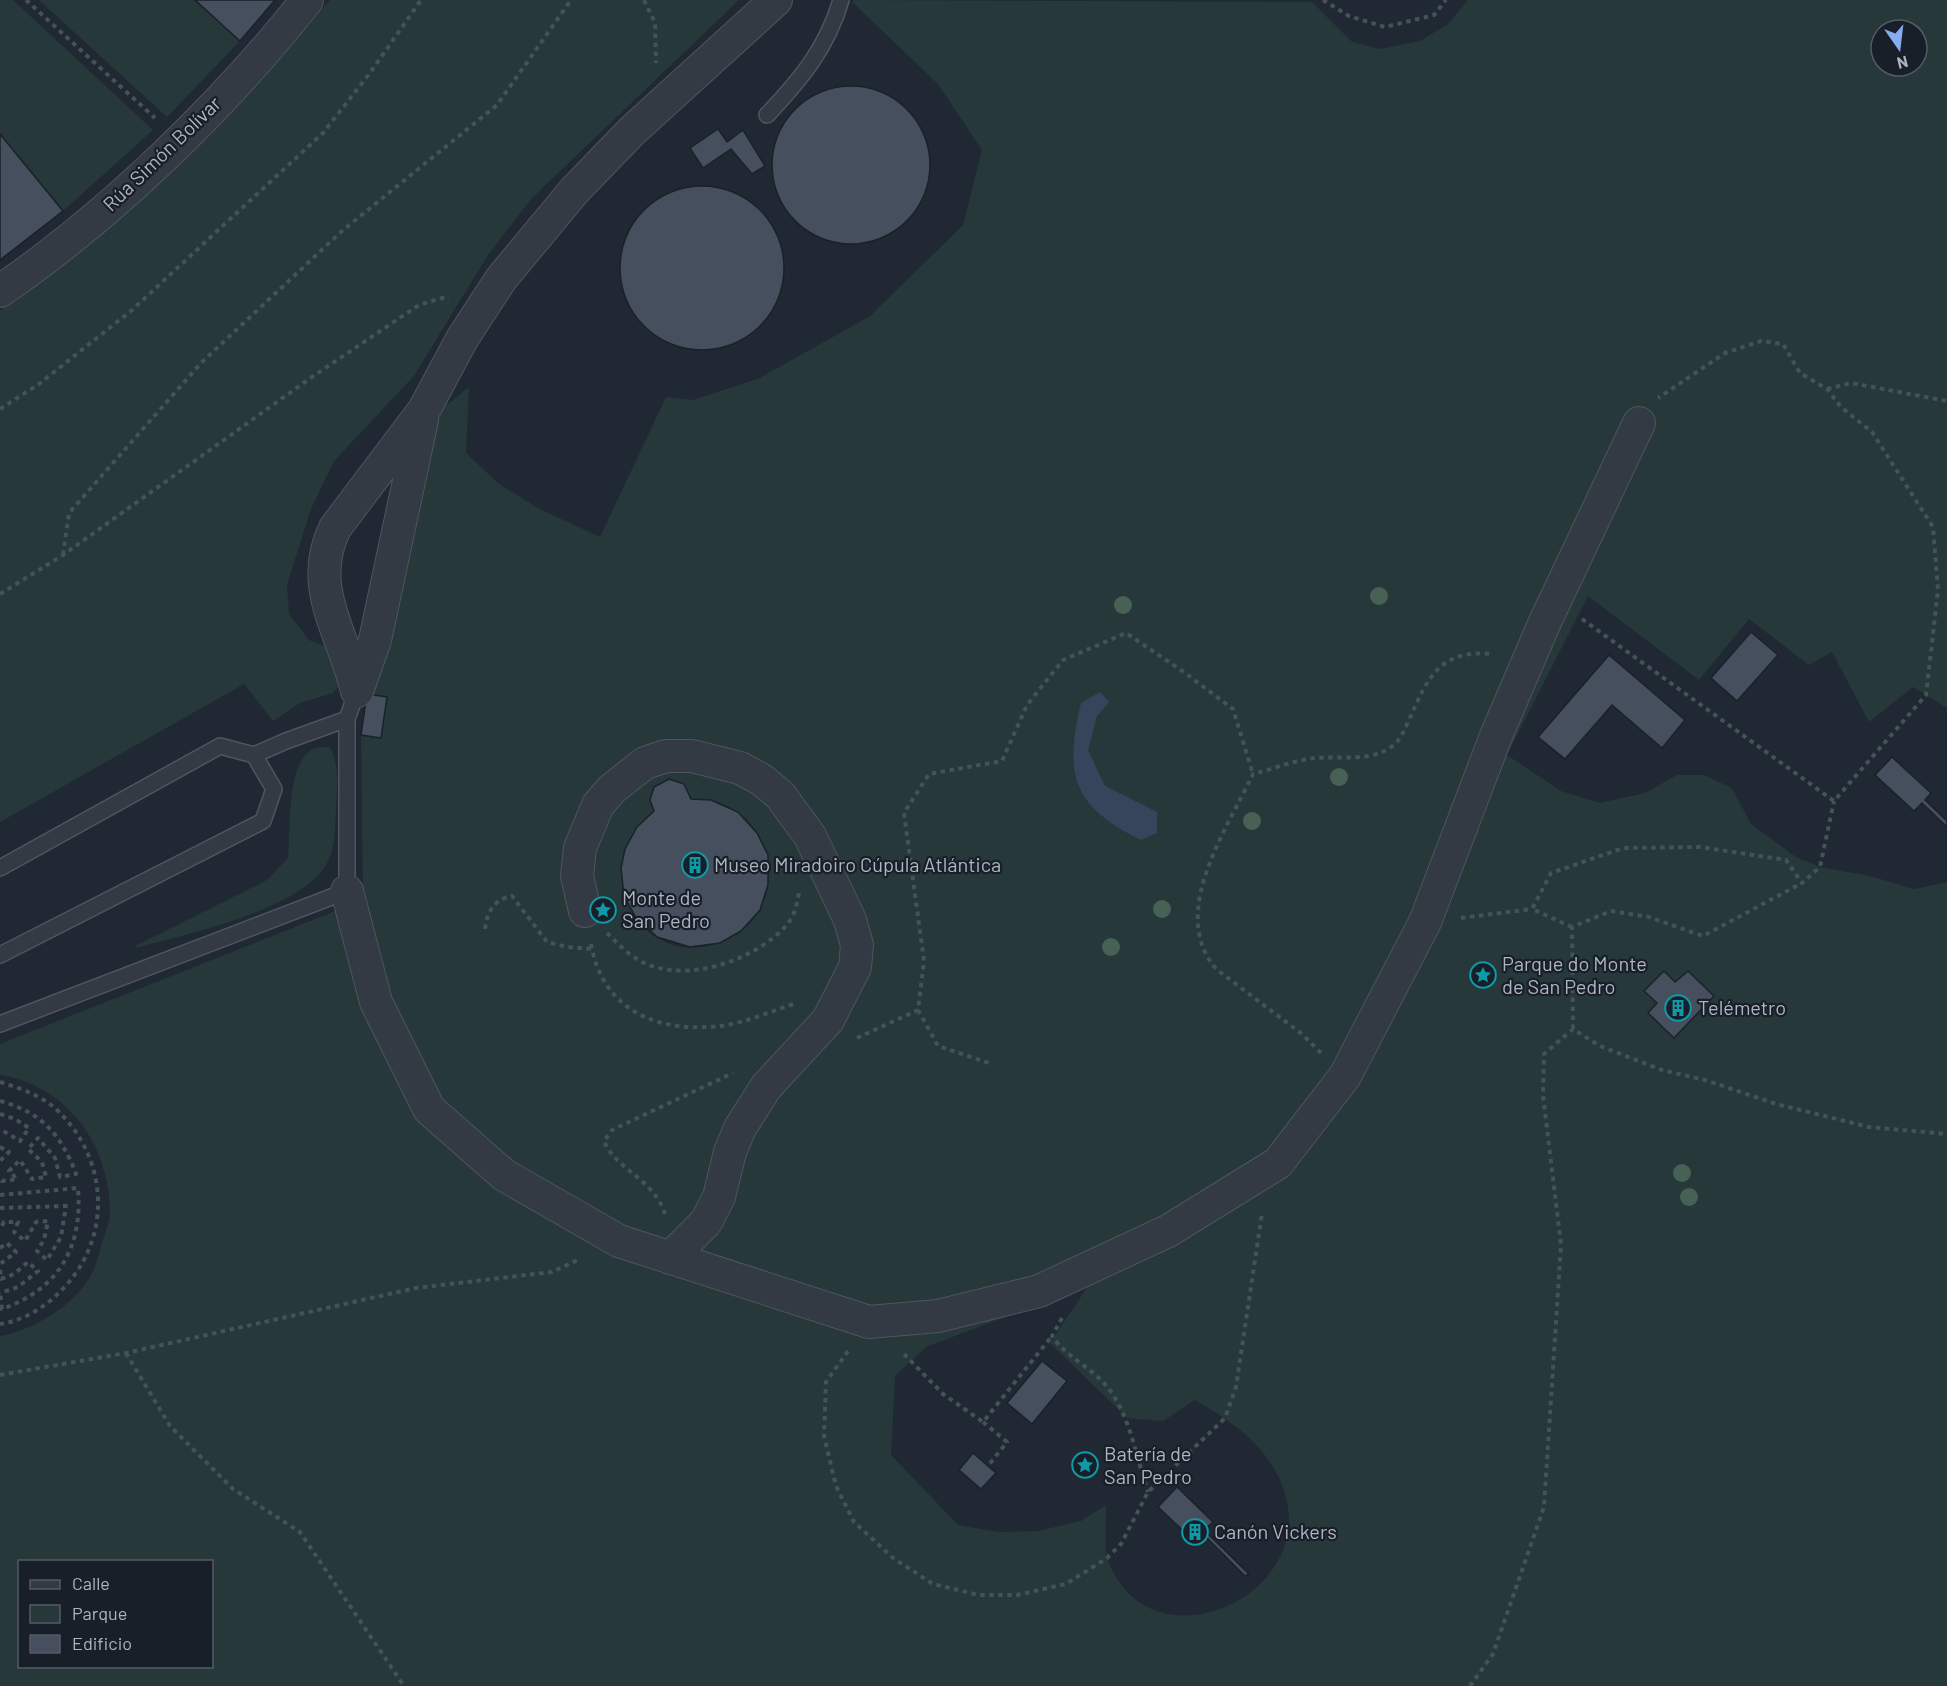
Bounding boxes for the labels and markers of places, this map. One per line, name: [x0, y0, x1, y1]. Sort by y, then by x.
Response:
building icon: Museo Miradoiro Cúpula Atlántica: [680, 850, 710, 880]
place label: Museo Miradoiro Cúpula Atlántica: [714, 852, 1001, 876]
place label: Monte de San Pedro: [622, 885, 710, 932]
place icon: Monte de San Pedro: [588, 895, 618, 925]
place label: Parque do Monte de San Pedro: [1502, 951, 1647, 998]
place icon: Parque do Monte de San Pedro: [1468, 960, 1498, 990]
building icon: Telémetro: [1663, 993, 1693, 1023]
place label: Telémetro: [1698, 995, 1786, 1019]
place label: Batería de San Pedro: [1104, 1441, 1192, 1488]
place icon: Batería de San Pedro: [1070, 1450, 1100, 1480]
building icon: Canón Vickers: [1180, 1517, 1210, 1547]
place label: Canón Vickers: [1214, 1519, 1337, 1543]

